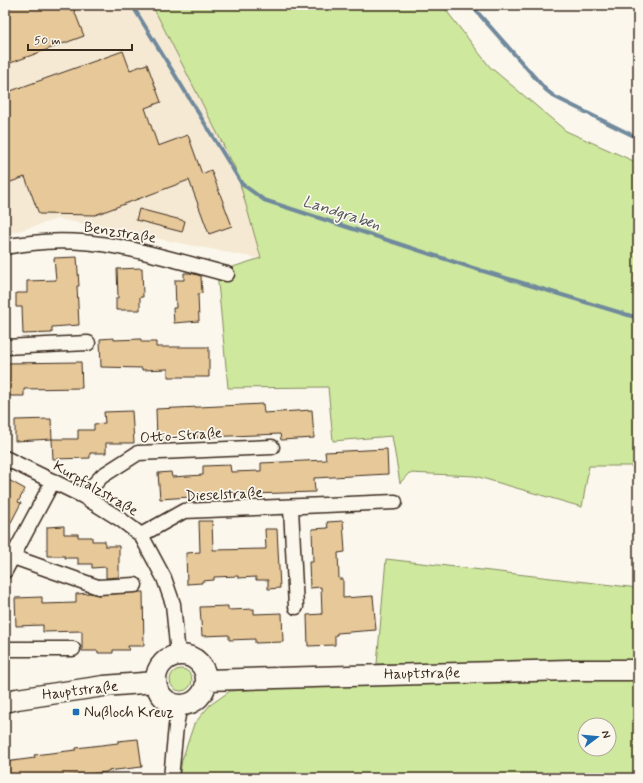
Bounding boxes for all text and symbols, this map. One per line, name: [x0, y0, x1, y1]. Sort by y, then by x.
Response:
scale bar: [28, 26, 132, 52]
text: 50 m: [34, 33, 61, 49]
water label: Landgraben: [300, 191, 383, 236]
street label: Benzstraße: [82, 217, 157, 249]
street label: Otto-Straße: [139, 423, 223, 449]
street label: Kurpfalzstraße: [49, 456, 142, 521]
street label: Dieselstraße: [185, 483, 263, 507]
street label: Hauptstraße: [384, 663, 460, 685]
street label: Hauptstraße: [41, 676, 119, 706]
place label: Nußloch Kreuz: [84, 703, 174, 723]
marker: Nußloch Kreuz: [71, 707, 81, 717]
north arrow: [577, 717, 617, 757]
text: N: [598, 729, 613, 740]

